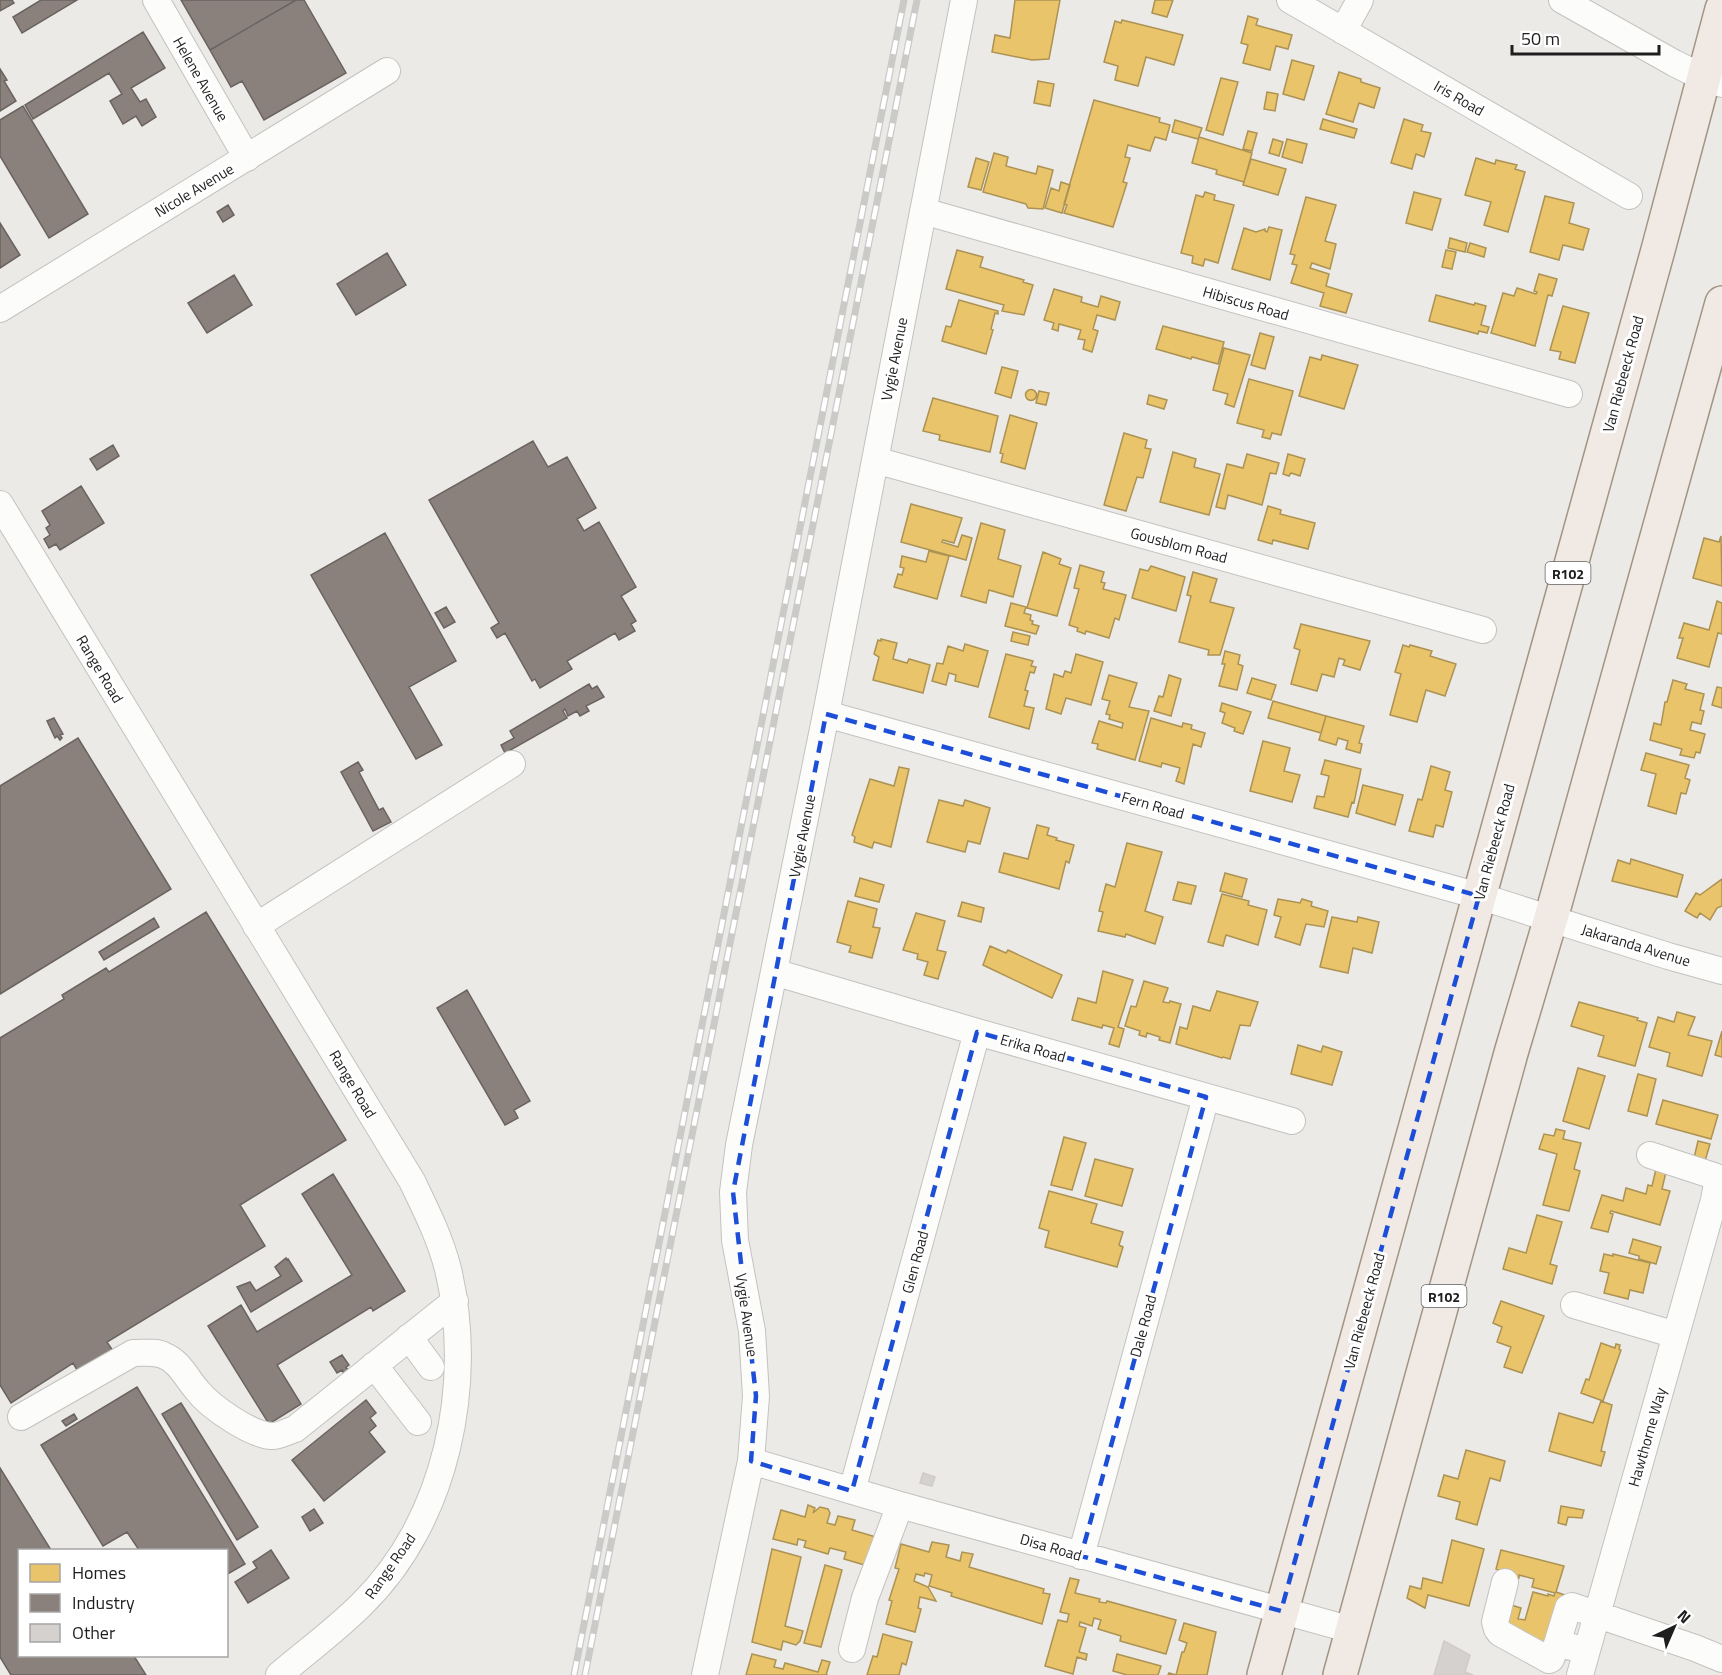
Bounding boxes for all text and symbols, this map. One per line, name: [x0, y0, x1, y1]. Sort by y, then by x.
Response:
scale bar: [1512, 18, 1659, 56]
text: 50 m: [1521, 25, 1560, 52]
street label: Helene Avenue: [167, 32, 235, 126]
street label: Iris Road: [1429, 74, 1489, 122]
street label: Nicole Avenue: [150, 157, 238, 223]
street label: Hibiscus Road: [1200, 280, 1292, 326]
street label: Van Riebeeck Road: [1596, 313, 1650, 435]
street label: Vygie Avenue: [875, 315, 913, 403]
street label: Gousblom Road: [1128, 521, 1230, 569]
road number: R102: [1546, 562, 1590, 584]
street label: Range Road: [71, 631, 129, 707]
street label: Van Riebeeck Road: [1467, 781, 1521, 903]
street label: Fern Road: [1119, 785, 1187, 825]
street label: Vygie Avenue: [783, 792, 821, 880]
street label: Jakaranda Avenue: [1579, 917, 1693, 973]
street label: Erika Road: [998, 1028, 1068, 1068]
street label: Range Road: [324, 1046, 382, 1122]
street label: Glen Road: [896, 1228, 934, 1296]
street label: Van Riebeeck Road: [1337, 1250, 1391, 1372]
street label: Vygie Avenue: [730, 1272, 764, 1358]
road number: R102: [1422, 1285, 1466, 1307]
street label: Dale Road: [1124, 1292, 1162, 1360]
street label: Hawthorne Way: [1622, 1385, 1672, 1489]
street label: Disa Road: [1017, 1527, 1085, 1567]
street label: Range Road: [359, 1528, 421, 1604]
legend: [18, 1549, 228, 1657]
text: Homes: [72, 1559, 126, 1586]
text: Industry: [72, 1589, 135, 1616]
north arrow: [1644, 1597, 1704, 1657]
text: N: [1672, 1604, 1697, 1629]
text: Other: [72, 1619, 115, 1646]

